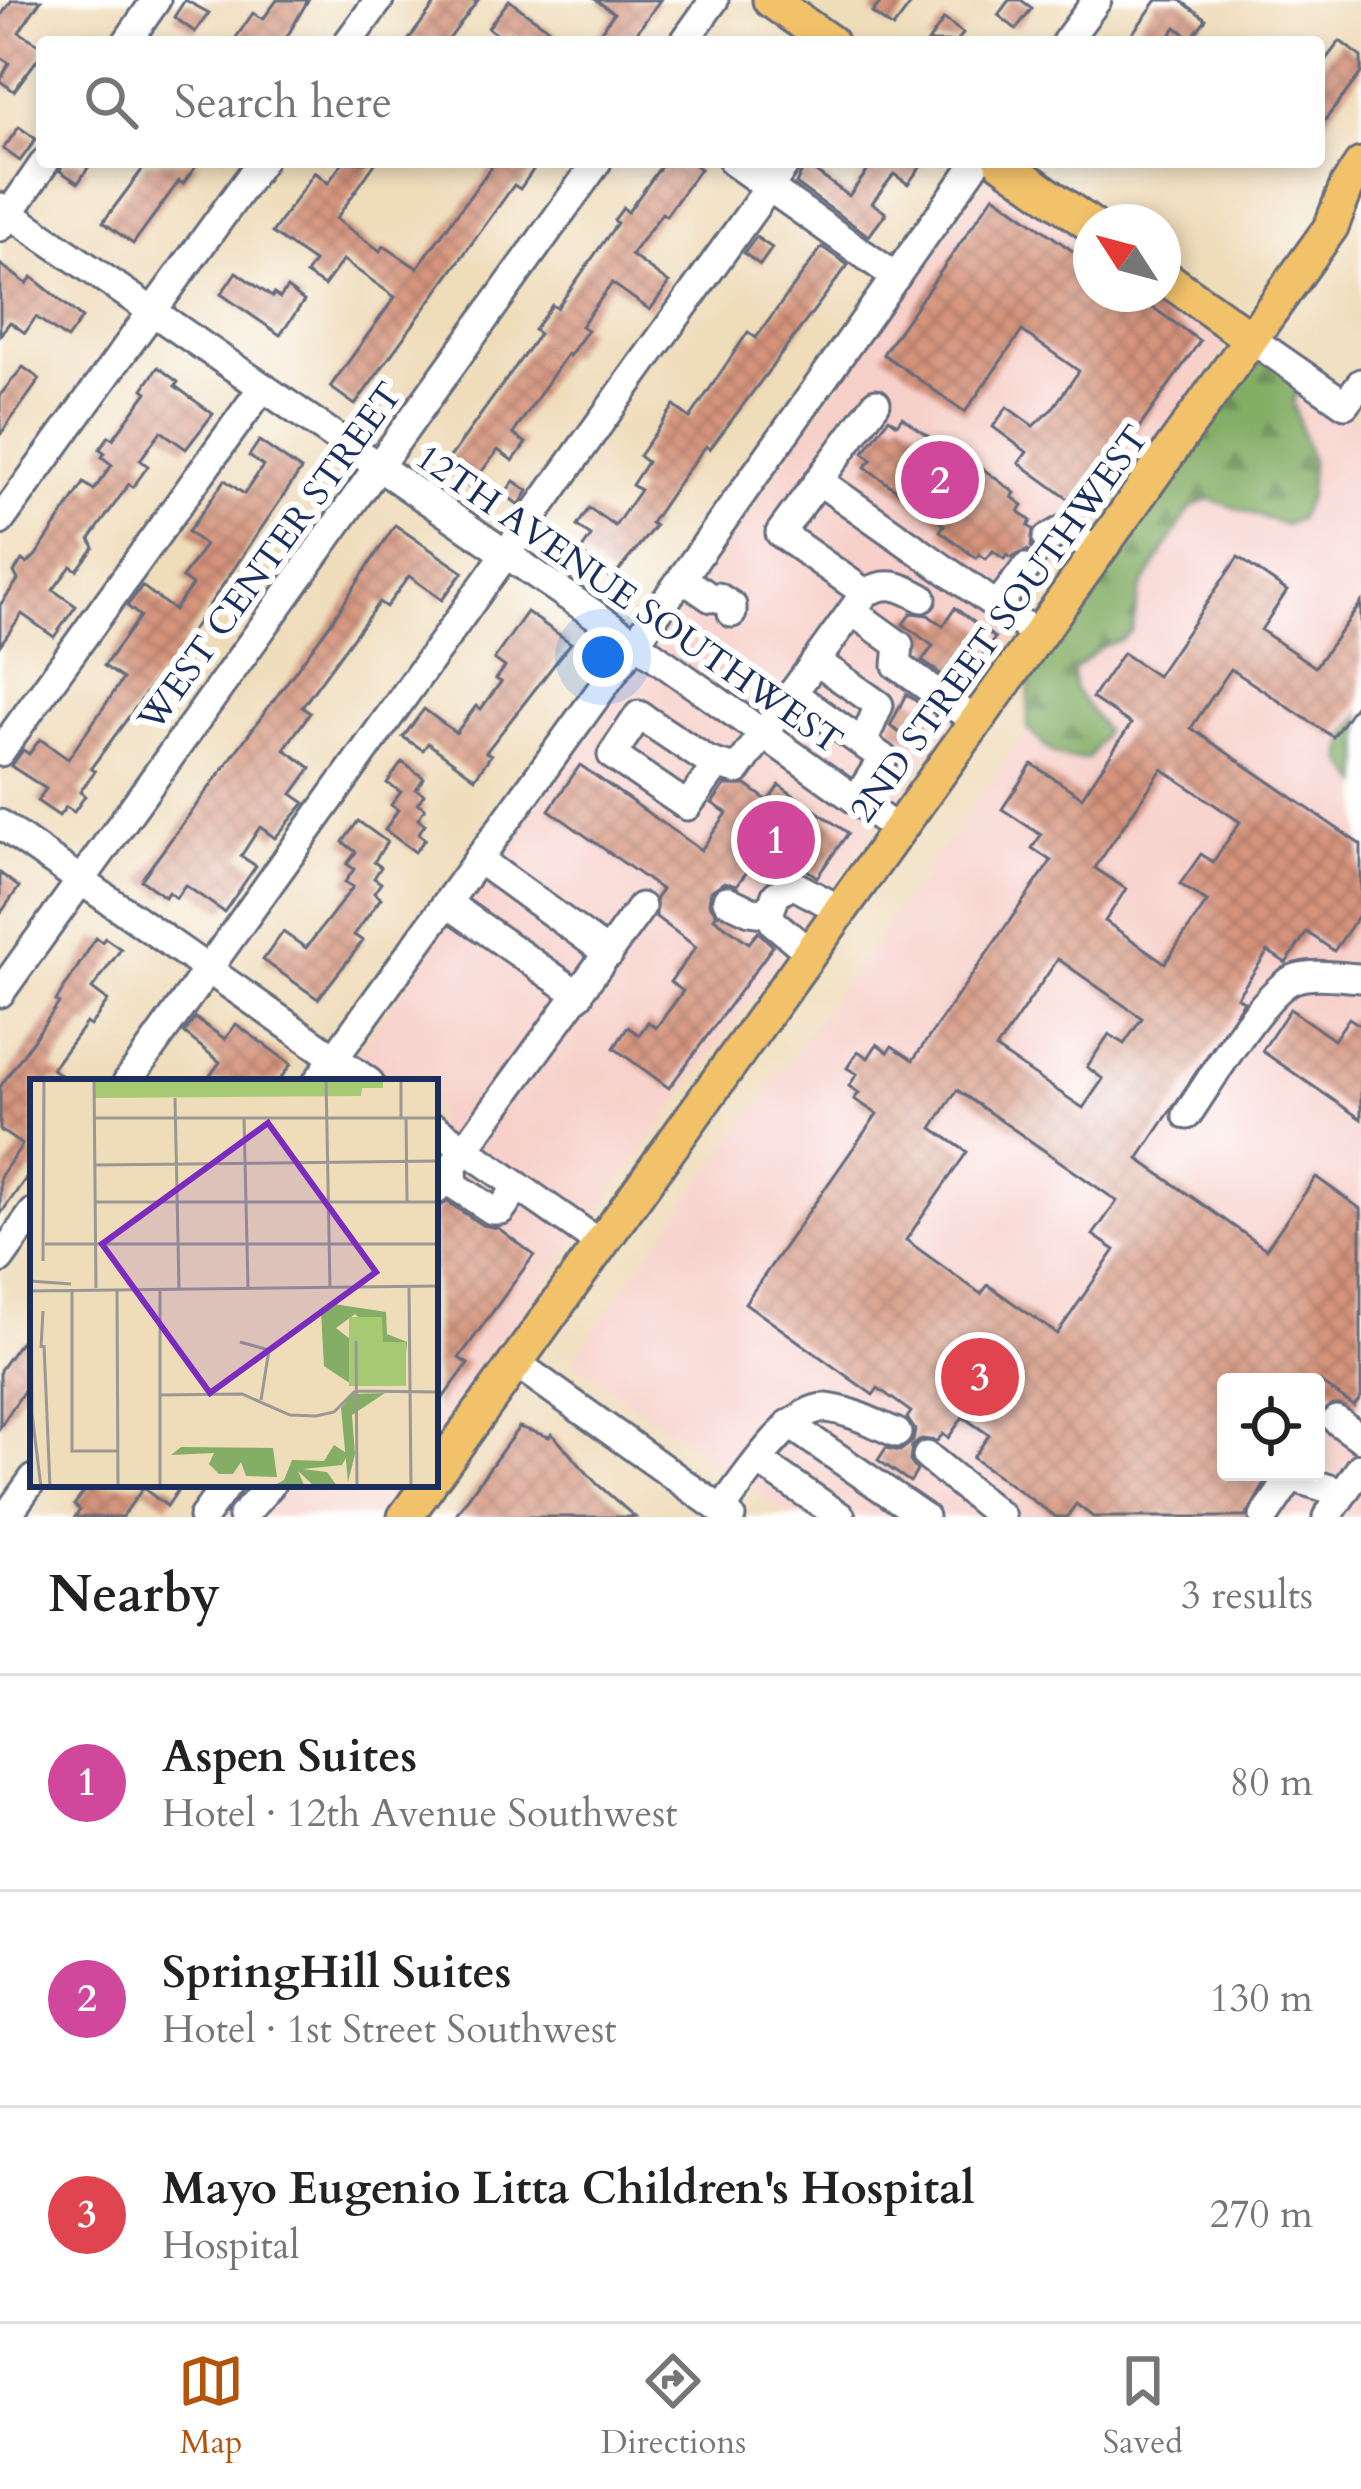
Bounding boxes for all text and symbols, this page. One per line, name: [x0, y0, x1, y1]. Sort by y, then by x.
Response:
search box: [36, 36, 1325, 168]
icon: search: [78, 69, 144, 135]
text: Search here: [174, 72, 392, 133]
north arrow: [1073, 204, 1181, 312]
street label: WEST CENTER STREET: [126, 373, 413, 742]
street label: 2ND STREET SOUTHWEST: [840, 416, 1156, 830]
street label: 12TH AVENUE SOUTHWEST: [406, 433, 852, 766]
pin: 2: [901, 435, 979, 525]
your location: [573, 627, 633, 687]
pin: 1: [737, 795, 815, 885]
inset map: [30, 1079, 438, 1487]
pin: 3: [941, 1332, 1019, 1422]
map controls: [1217, 1373, 1325, 1481]
button: locate: [1217, 1373, 1325, 1481]
text: Nearby: [48, 1560, 220, 1630]
text: 3 results: [1181, 1569, 1313, 1622]
text: Aspen Suites: [162, 1726, 417, 1787]
text: 1: [77, 1756, 97, 1809]
text: 80 m: [1230, 1756, 1313, 1809]
text: Hotel · 12th Avenue Southwest: [162, 1787, 678, 1840]
text: SpringHill Suites: [162, 1942, 511, 2003]
text: 2: [77, 1972, 97, 2025]
text: 130 m: [1210, 1972, 1313, 2025]
text: Hotel · 1st Street Southwest: [162, 2003, 617, 2056]
text: Mayo Eugenio Litta Children's Hospital: [162, 2158, 975, 2219]
text: 3: [77, 2188, 97, 2241]
text: 270 m: [1210, 2188, 1313, 2241]
text: Hospital: [162, 2219, 300, 2272]
tab: Map: [178, 2348, 244, 2465]
tab: Directions: [601, 2348, 746, 2465]
tab: Saved: [1103, 2348, 1183, 2465]

